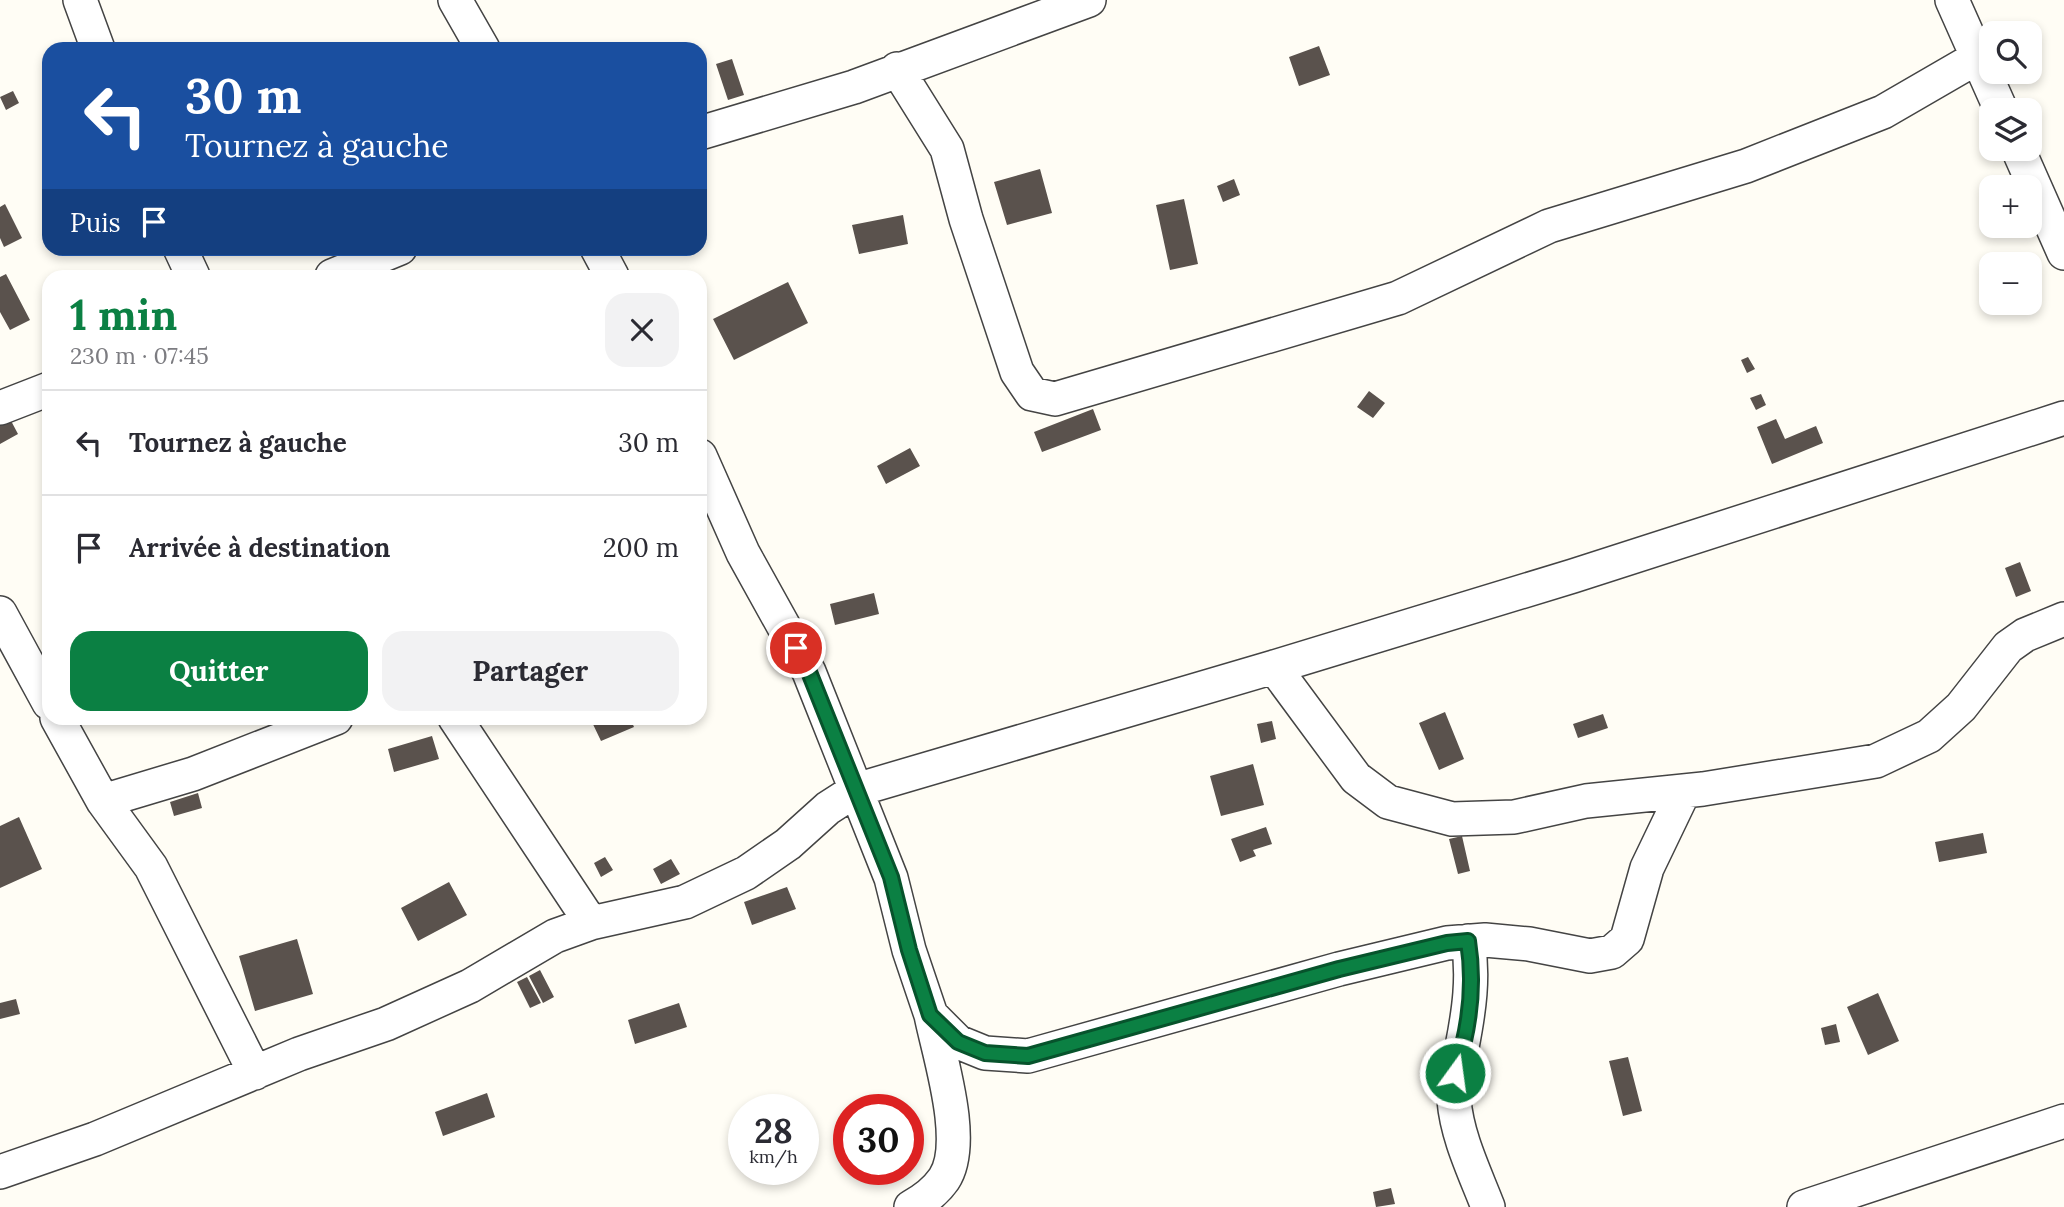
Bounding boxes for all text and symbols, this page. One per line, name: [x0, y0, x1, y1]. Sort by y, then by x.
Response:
map controls: [1979, 21, 2042, 315]
button: search: [1979, 21, 2042, 84]
text: 30 m: [185, 64, 302, 126]
icon: left: [70, 70, 161, 161]
button: layers: [1979, 98, 2042, 161]
text: Tournez à gauche: [185, 125, 449, 166]
button: +: [1979, 175, 2042, 238]
icon: arrive: [135, 203, 173, 241]
text: Puis: [70, 206, 121, 239]
button: −: [1979, 252, 2042, 315]
text: 1 min: [70, 288, 177, 342]
button: close: [605, 293, 679, 367]
text: 230 m · 07:45: [70, 341, 209, 370]
icon: left: [70, 424, 108, 462]
text: Tournez à gauche: [129, 426, 347, 459]
text: 30 m: [618, 426, 679, 459]
icon: arrive: [70, 529, 108, 567]
text: Arrivée à destination: [129, 531, 390, 564]
text: 200 m: [603, 531, 679, 564]
pin: [766, 618, 826, 678]
icon: arrive: [777, 629, 815, 667]
button: Quitter: [70, 631, 368, 711]
button: Partager: [382, 631, 679, 711]
position arrow: [1418, 1036, 1492, 1110]
speed limit sign: 30: [833, 1094, 924, 1185]
text: 28: [754, 1108, 793, 1153]
text: km/h: [749, 1145, 798, 1168]

